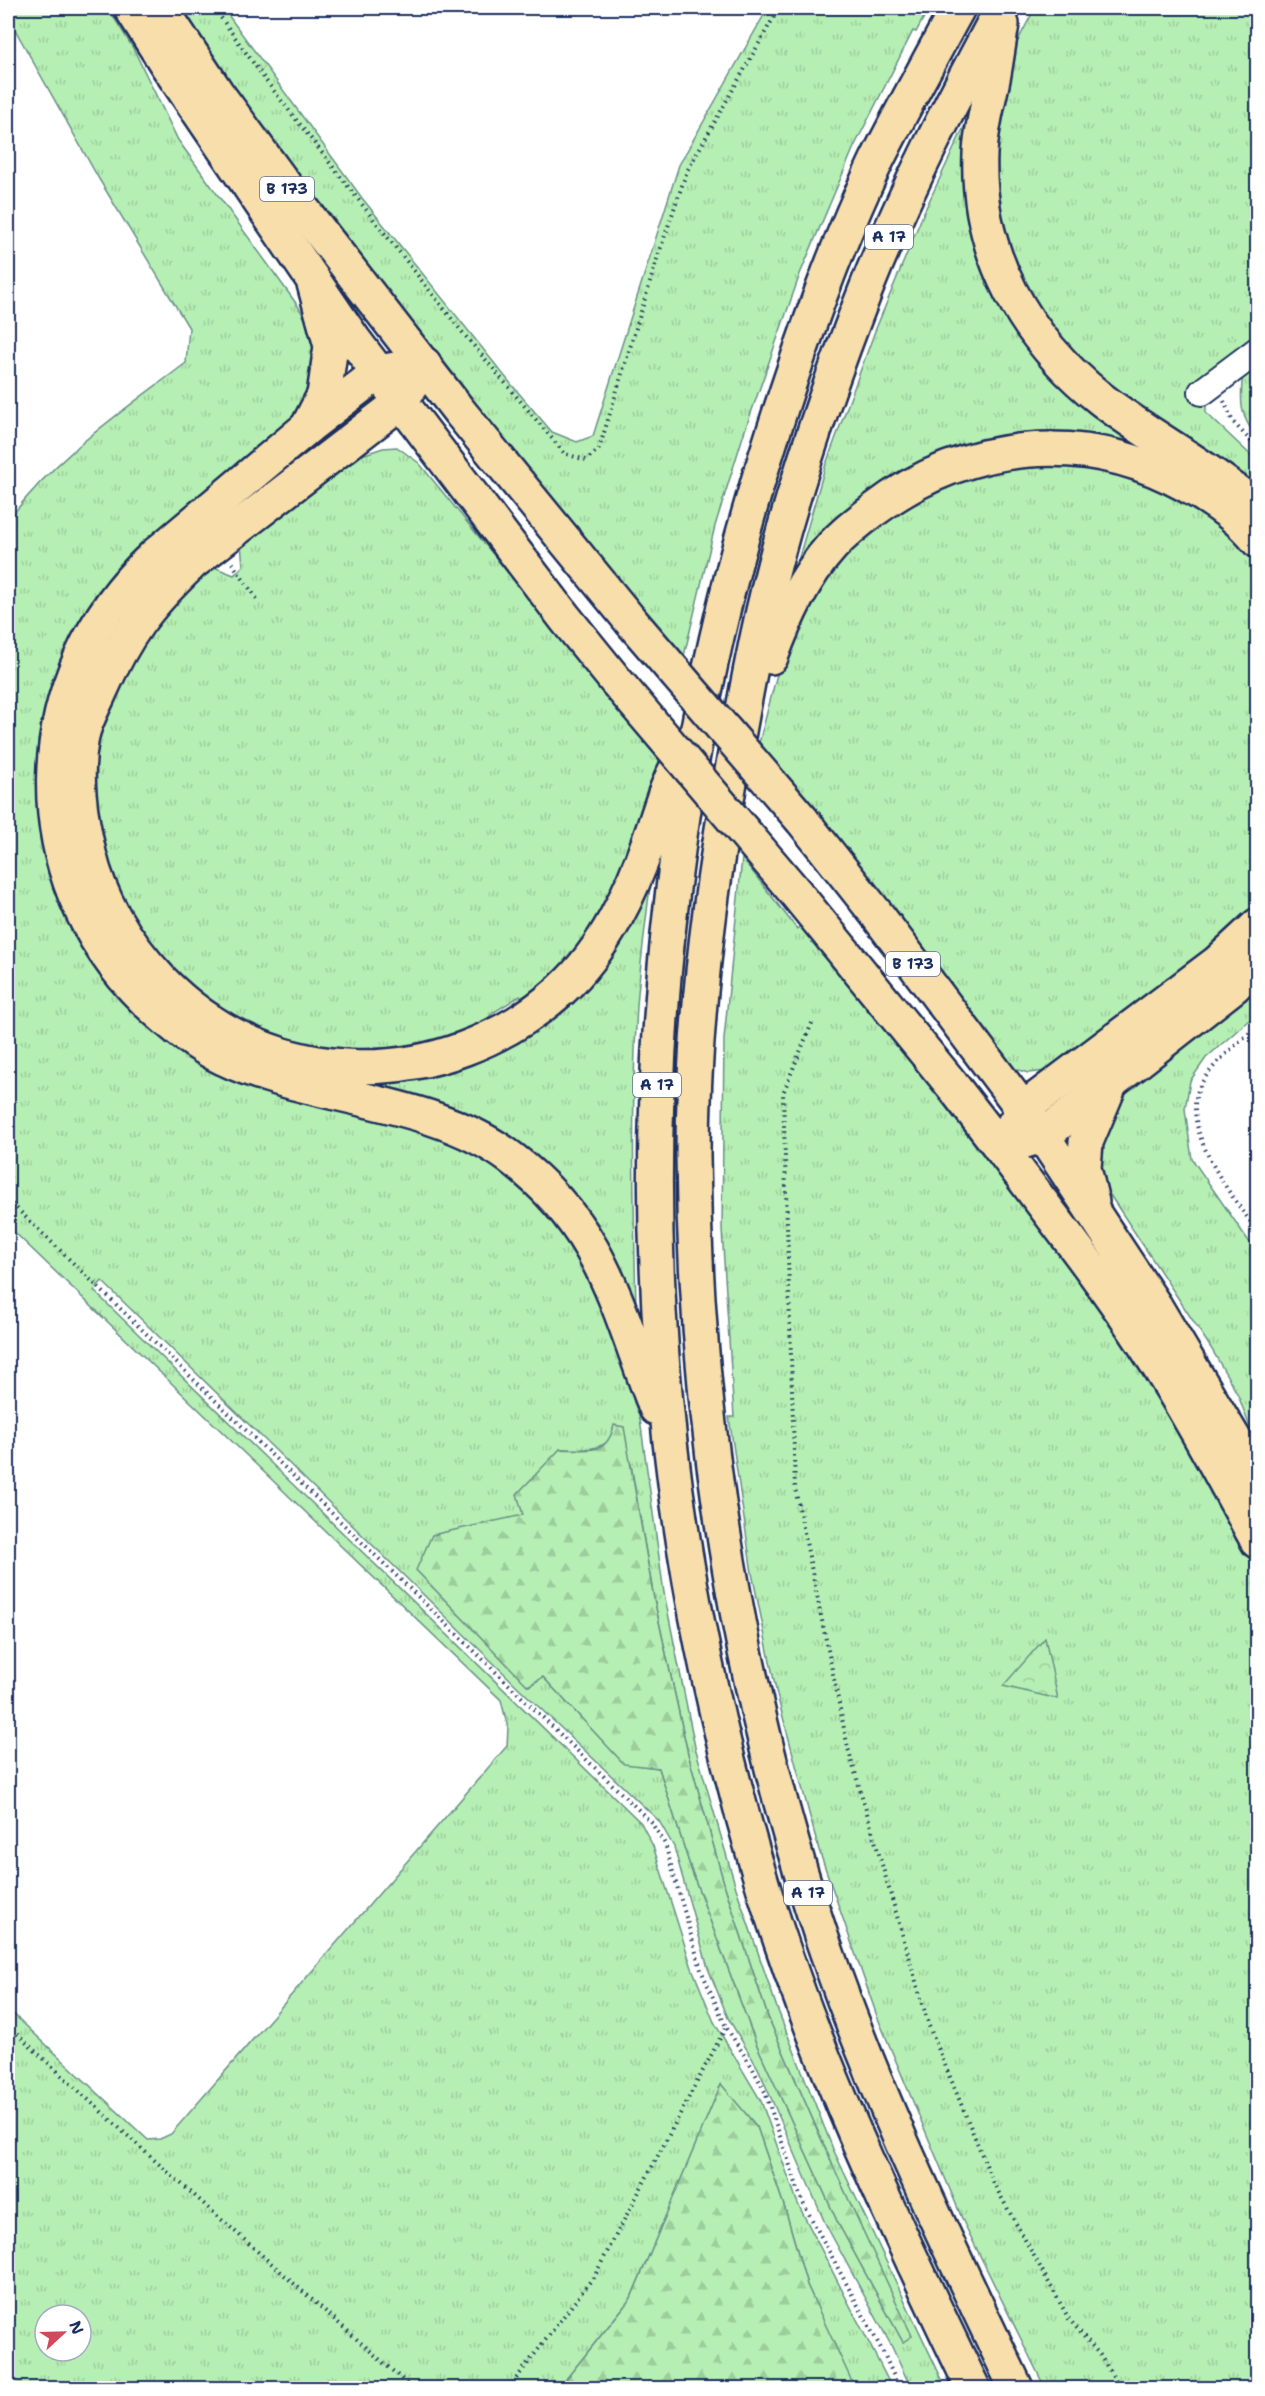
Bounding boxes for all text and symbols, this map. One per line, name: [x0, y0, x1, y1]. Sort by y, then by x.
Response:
road number: B 173: [260, 177, 314, 201]
road number: A 17: [865, 225, 913, 249]
road number: B 173: [886, 952, 940, 976]
road number: A 17: [633, 1073, 681, 1097]
road number: A 17: [784, 1881, 832, 1905]
north arrow: [33, 2303, 93, 2363]
text: N: [64, 2318, 89, 2337]

